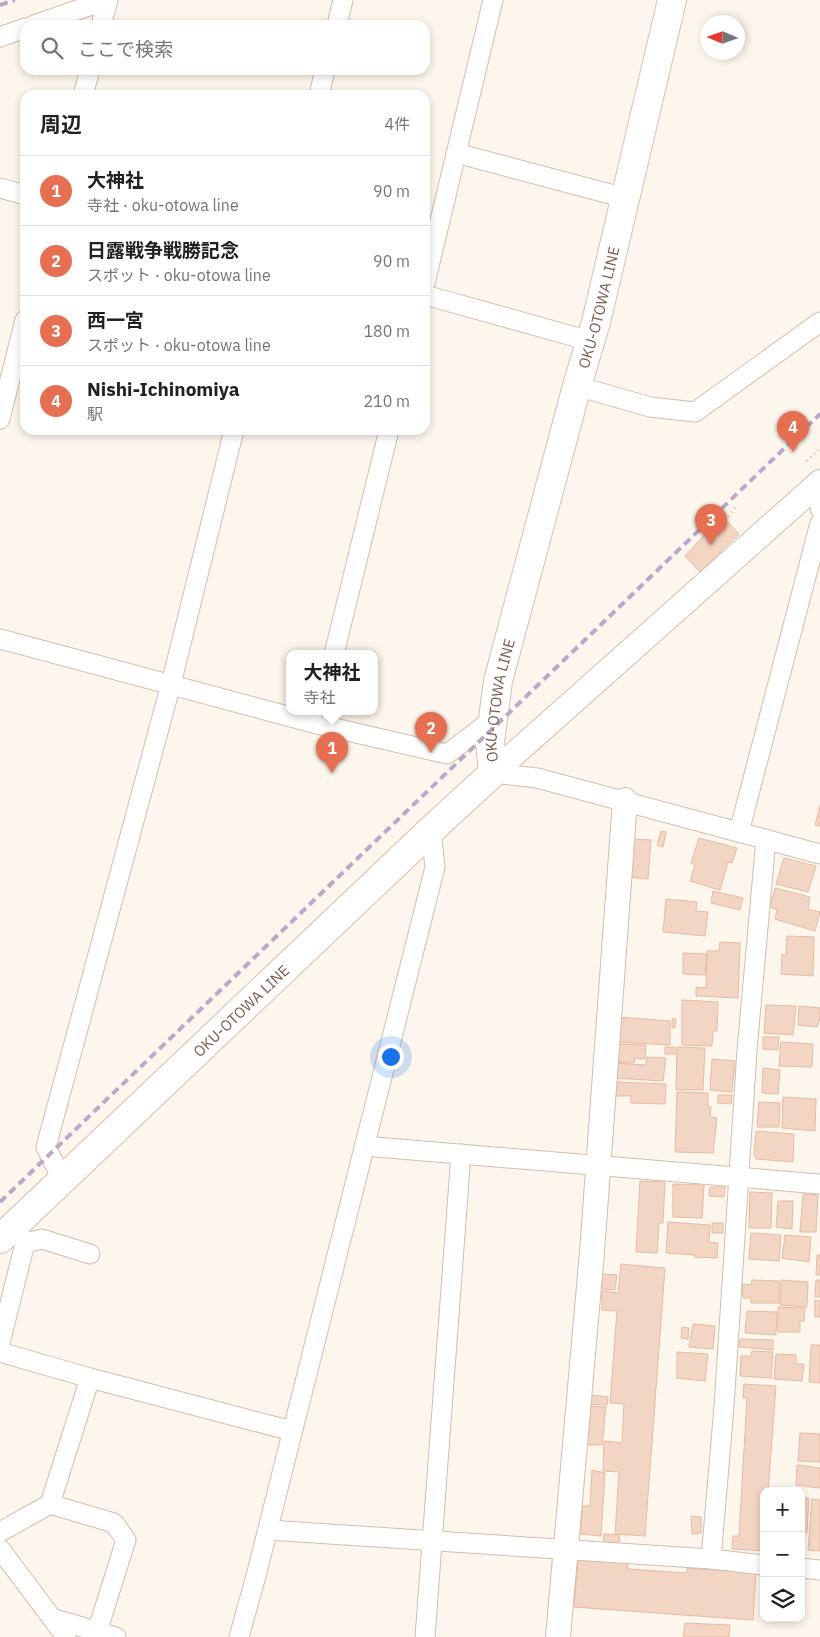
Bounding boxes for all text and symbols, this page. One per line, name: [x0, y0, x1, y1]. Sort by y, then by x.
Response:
north arrow: [700, 15, 745, 60]
search box: [20, 20, 430, 75]
icon: search: [38, 34, 66, 62]
text: ここで検索: [78, 37, 173, 61]
text: 周辺: [40, 110, 82, 138]
text: 4件: [384, 114, 410, 134]
text: 大神社: [87, 168, 144, 192]
text: 1: [51, 181, 61, 201]
text: 90 m: [373, 181, 410, 201]
text: 寺社 · oku-otowa line: [87, 195, 239, 215]
text: 日露戦争戦勝記念: [87, 238, 239, 262]
street label: OKU-OTOWA LINE: [573, 245, 623, 371]
text: 2: [51, 251, 61, 271]
text: 90 m: [373, 251, 410, 271]
text: スポット · oku-otowa line: [87, 265, 271, 285]
text: 西一宮: [87, 308, 144, 332]
text: 3: [51, 321, 61, 341]
text: 180 m: [363, 321, 410, 341]
text: スポット · oku-otowa line: [87, 335, 271, 355]
text: Nishi-Ichinomiya: [87, 377, 239, 401]
text: 4: [51, 391, 61, 411]
text: 210 m: [363, 391, 410, 411]
text: 駅: [87, 404, 103, 424]
pin: 4: [777, 411, 809, 452]
pin: 3: [695, 504, 727, 545]
street label: OKU-OTOWA LINE: [480, 637, 518, 763]
popup: [286, 650, 378, 715]
text: 大神社: [303, 660, 361, 684]
text: 寺社: [303, 687, 336, 707]
pin: 2: [415, 712, 447, 753]
pin: 1: [316, 732, 348, 773]
street label: OKU-OTOWA LINE: [189, 961, 293, 1060]
your location: [378, 1044, 404, 1070]
map controls: [760, 1487, 805, 1622]
button: +: [760, 1487, 805, 1532]
button: −: [760, 1532, 805, 1577]
button: layers: [760, 1577, 805, 1622]

